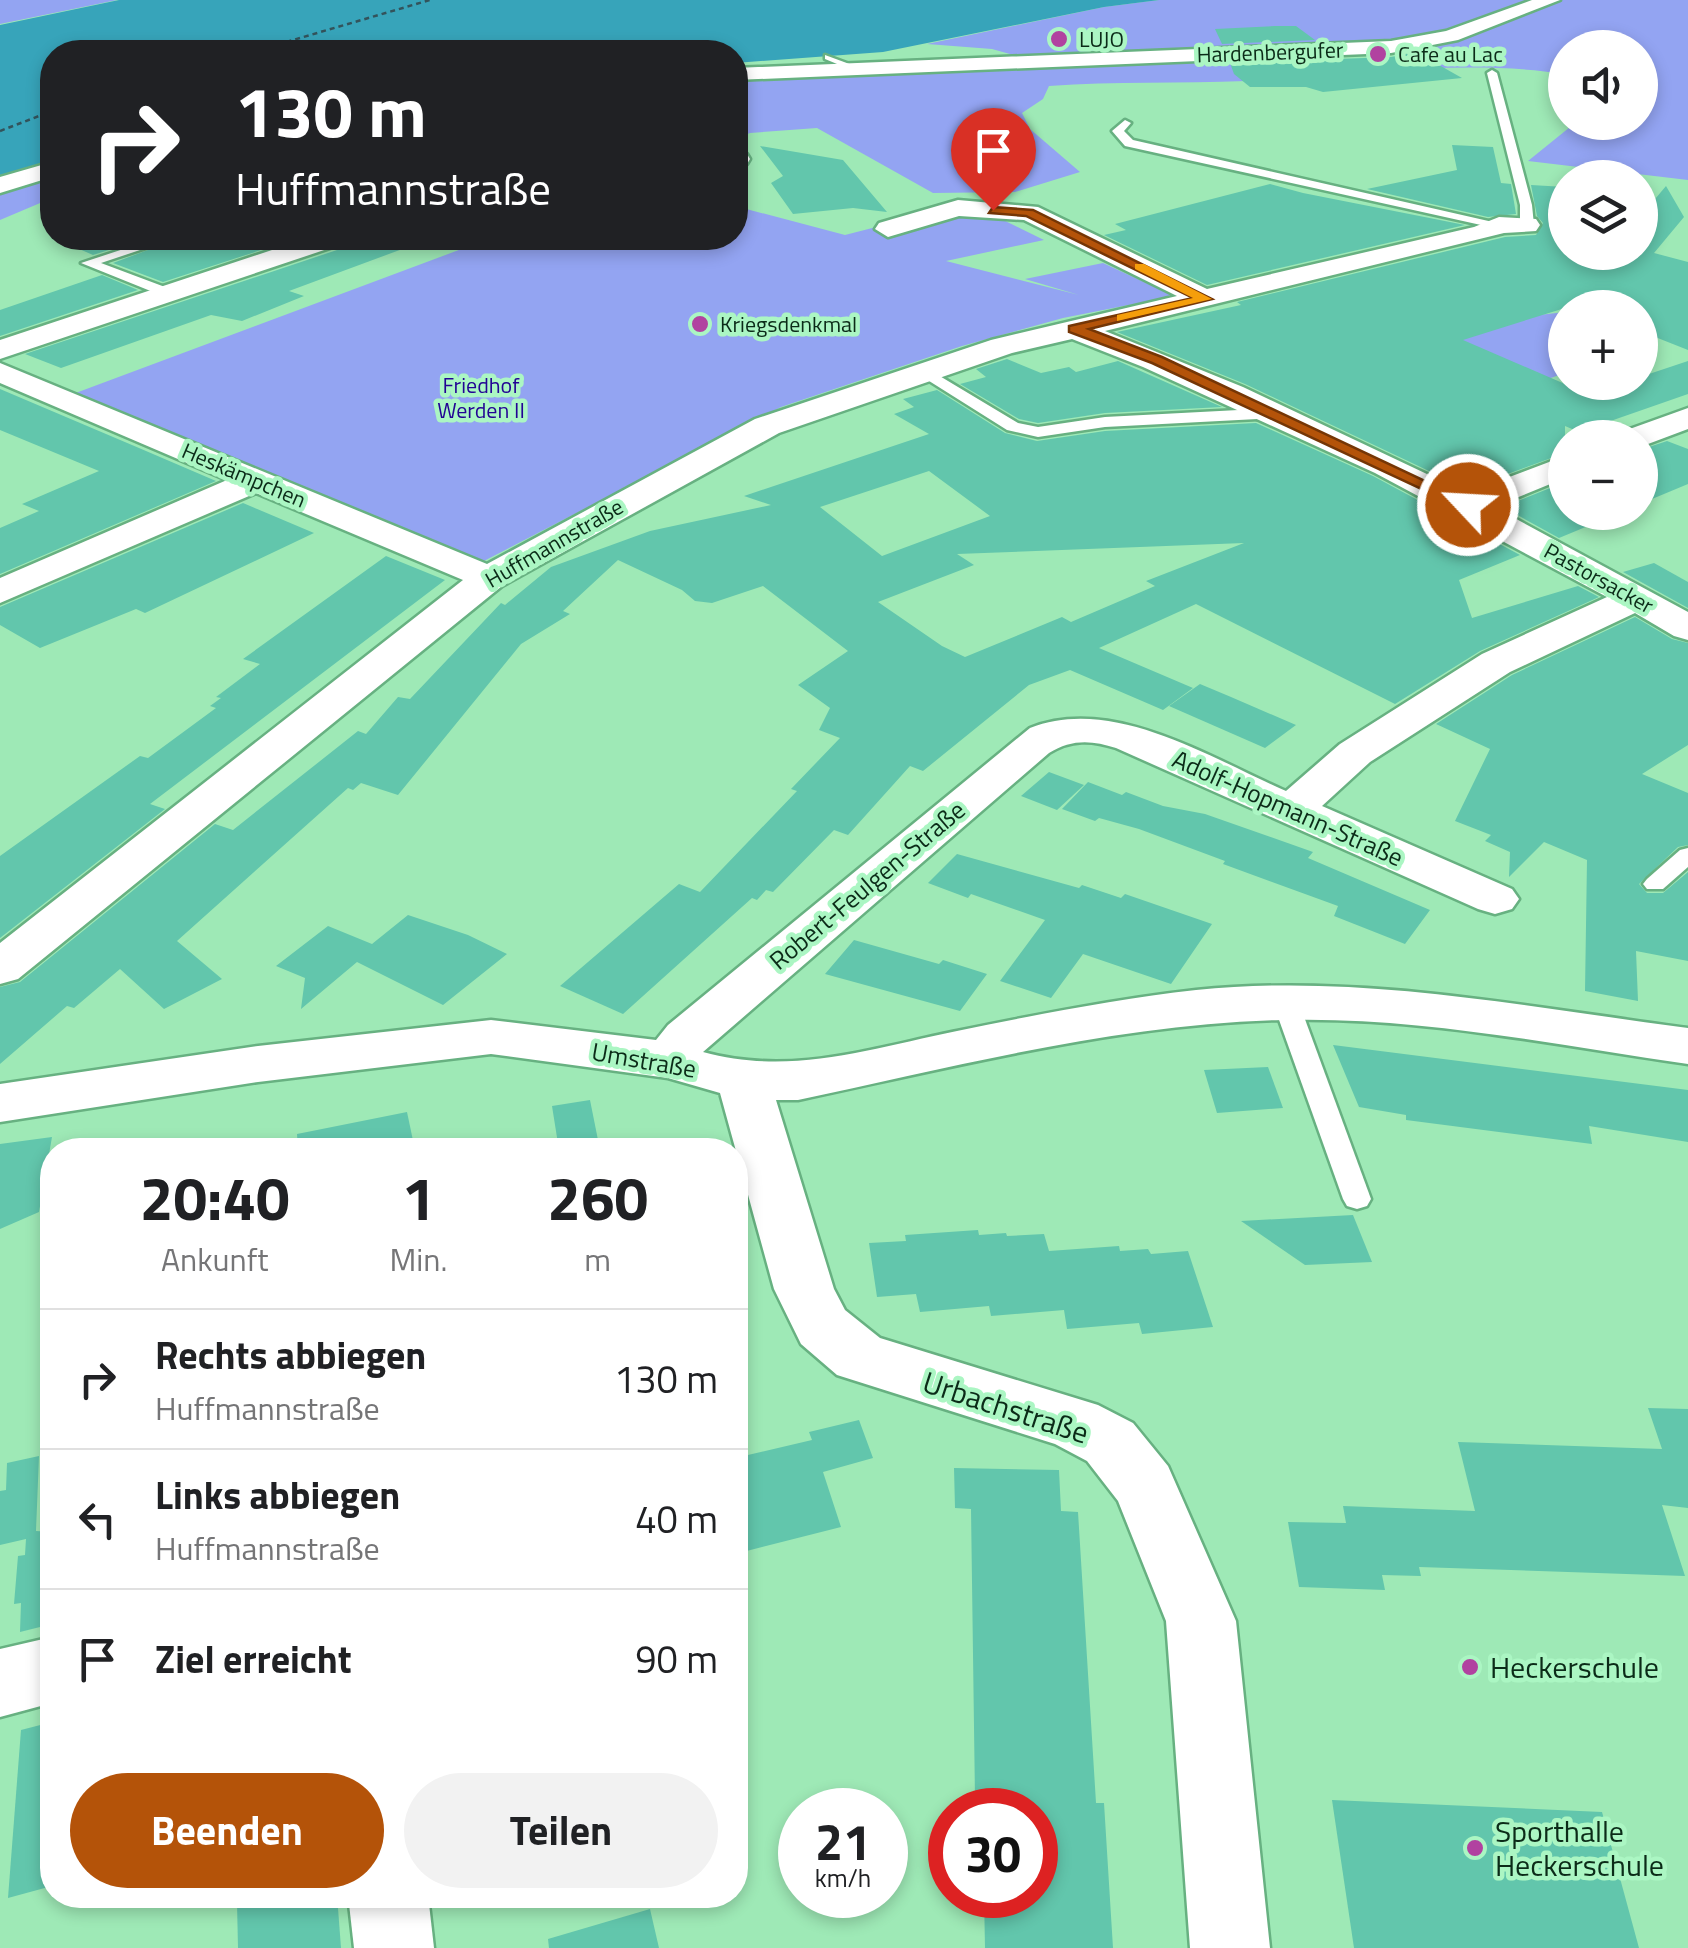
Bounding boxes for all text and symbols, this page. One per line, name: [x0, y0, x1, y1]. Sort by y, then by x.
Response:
place label: LUJO: [1079, 22, 1124, 56]
marker: LUJO: [1048, 28, 1070, 50]
map controls: [1548, 30, 1658, 530]
button: sound: [1548, 30, 1658, 140]
street label: Hardenbergufer: [1196, 32, 1344, 72]
place label: Cafe au Lac: [1398, 37, 1503, 71]
marker: Cafe au Lac: [1367, 43, 1389, 65]
text: 130 m: [235, 58, 427, 164]
icon: right: [70, 80, 200, 210]
pin: [951, 108, 1036, 211]
icon: arrive: [966, 123, 1021, 178]
text: Huffmannstraße: [235, 154, 551, 222]
button: layers: [1548, 160, 1658, 270]
button: +: [1548, 290, 1658, 400]
place label: Kriegsdenkmal: [720, 307, 857, 341]
marker: Kriegsdenkmal: [689, 313, 711, 335]
park label: Friedhof Werden II: [437, 368, 525, 427]
button: −: [1548, 420, 1658, 530]
street label: Heskämpchen: [177, 434, 311, 516]
position arrow: [1416, 453, 1520, 557]
street label: Huffmannstraße: [479, 490, 629, 596]
street label: Pastorsacker: [1538, 534, 1660, 622]
street label: Adolf-Hopmann-Straße: [1167, 740, 1409, 876]
street label: Robert-Feulgen-Straße: [761, 791, 973, 979]
street label: Umstraße: [589, 1032, 699, 1088]
text: 20:40: [140, 1152, 290, 1243]
text: 1: [402, 1152, 435, 1243]
text: 260: [547, 1152, 648, 1243]
text: Ankunft: [161, 1235, 269, 1283]
text: Min.: [389, 1235, 447, 1283]
text: m: [584, 1235, 611, 1283]
text: Rechts abbiegen: [155, 1326, 426, 1384]
text: 130 m: [614, 1350, 718, 1408]
icon: right: [70, 1352, 125, 1407]
street label: Urbachstraße: [917, 1359, 1095, 1455]
text: Huffmannstraße: [155, 1384, 380, 1432]
text: Links abbiegen: [155, 1466, 400, 1524]
text: 40 m: [635, 1490, 718, 1548]
icon: left: [70, 1492, 125, 1547]
text: Huffmannstraße: [155, 1524, 380, 1572]
text: Ziel erreicht: [155, 1630, 352, 1688]
text: 90 m: [635, 1630, 718, 1688]
icon: arrive: [70, 1632, 125, 1687]
place label: Heckerschule: [1490, 1644, 1659, 1690]
marker: Heckerschule: [1459, 1656, 1481, 1678]
button: Beenden: [70, 1773, 384, 1888]
button: Teilen: [404, 1773, 718, 1888]
speed limit sign: 30: [928, 1788, 1058, 1918]
text: 21: [815, 1803, 871, 1879]
place label: Sporthalle Heckerschule: [1495, 1808, 1664, 1888]
marker: Sporthalle Heckerschule: [1464, 1837, 1486, 1859]
text: km/h: [815, 1859, 871, 1897]

